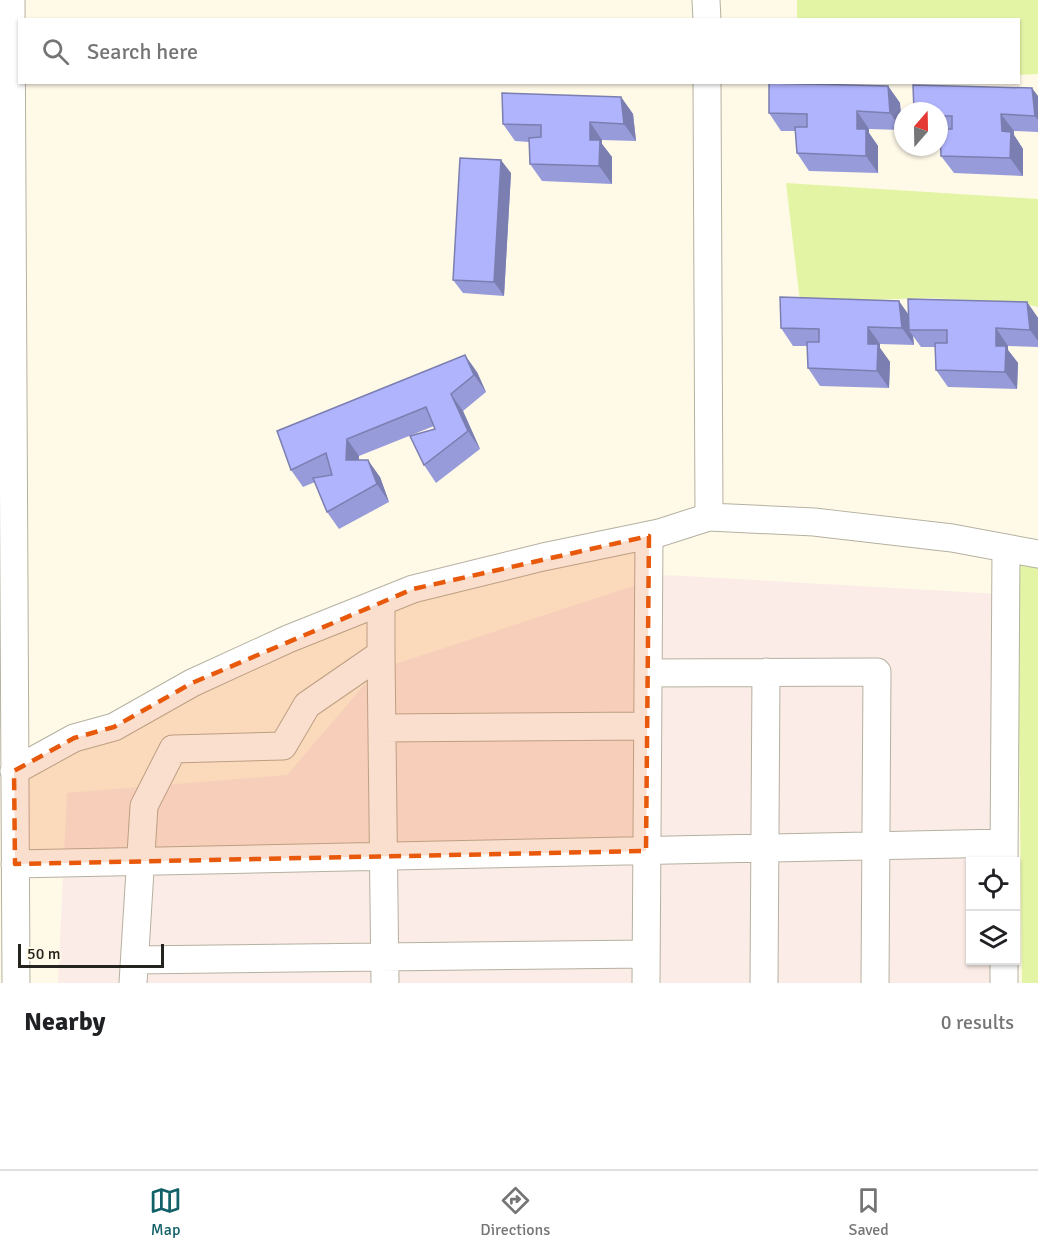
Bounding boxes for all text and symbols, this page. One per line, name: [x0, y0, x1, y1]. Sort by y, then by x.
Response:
search box: [18, 18, 1020, 84]
icon: search: [39, 35, 72, 68]
text: Search here: [87, 38, 198, 65]
north arrow: [894, 102, 948, 156]
map controls: [966, 857, 1020, 965]
button: locate: [966, 857, 1020, 911]
button: layers: [966, 911, 1020, 965]
scale bar: [18, 941, 164, 968]
text: 50 m: [27, 944, 61, 964]
text: Nearby: [24, 1006, 105, 1038]
text: 0 results: [941, 1010, 1014, 1035]
tab: Map: [149, 1184, 182, 1240]
tab: Directions: [480, 1184, 550, 1240]
tab: Saved: [849, 1184, 889, 1240]

